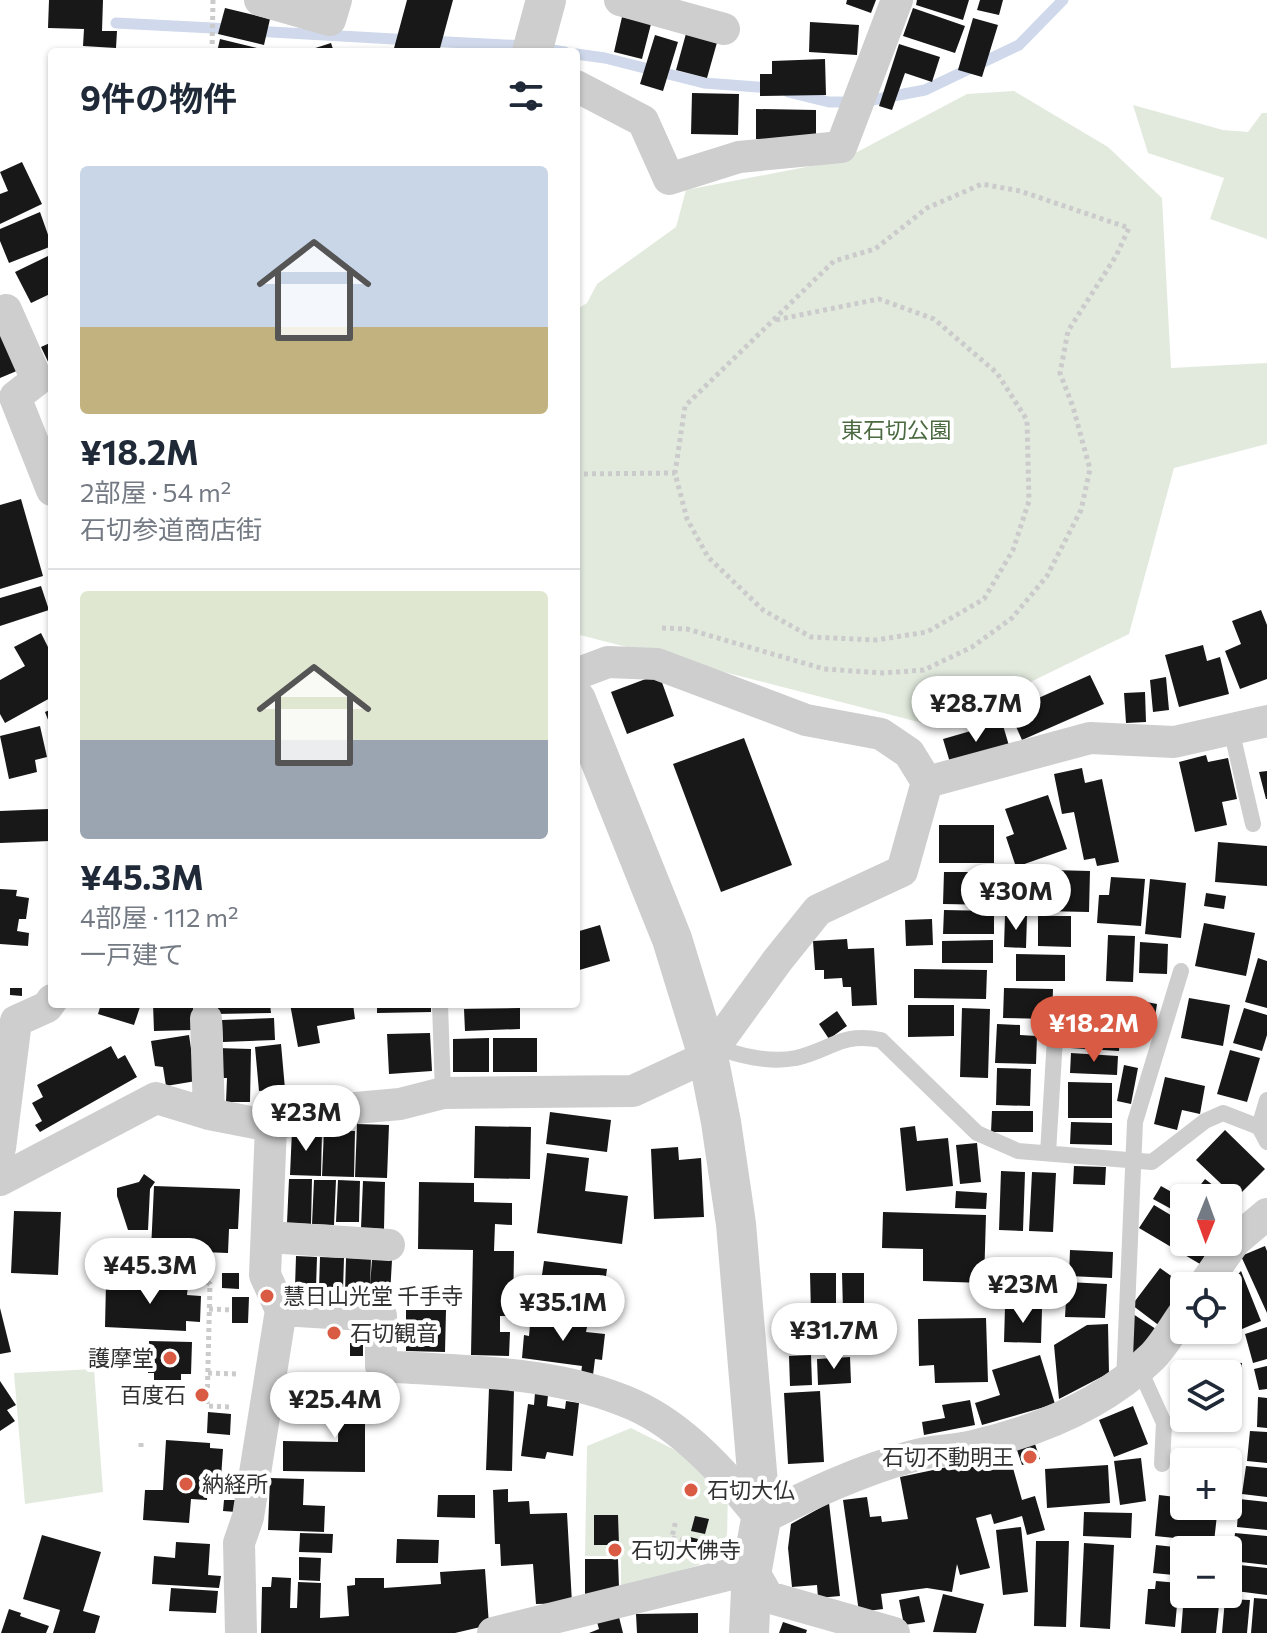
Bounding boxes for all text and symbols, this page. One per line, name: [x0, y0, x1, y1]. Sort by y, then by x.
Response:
icon: filters: [504, 74, 548, 118]
text: 9件の物件: [80, 76, 237, 118]
icon: home: [242, 218, 386, 362]
park label: 東石切公園: [841, 416, 951, 443]
text: ¥18.2M: [80, 430, 199, 472]
text: 2部屋 · 54 m²: [80, 476, 231, 507]
text: 石切参道商店街: [80, 513, 262, 544]
icon: home: [242, 643, 386, 787]
pin: ¥28.7M: [911, 676, 1041, 744]
text: ¥28.7M: [929, 686, 1023, 717]
text: ¥45.3M: [80, 855, 204, 897]
pin: ¥30M: [969, 864, 1063, 932]
text: ¥30M: [979, 874, 1053, 905]
text: 4部屋 · 112 m²: [80, 901, 238, 932]
text: 一戸建て: [80, 938, 184, 969]
pin: ¥18.2M: [1029, 996, 1159, 1064]
text: ¥18.2M: [1049, 1006, 1139, 1037]
pin: ¥23M: [259, 1085, 353, 1153]
text: ¥23M: [270, 1095, 342, 1126]
north arrow: [1170, 1184, 1242, 1256]
map controls: [1170, 1184, 1242, 1608]
pin: ¥45.3M: [85, 1238, 215, 1306]
text: ¥45.3M: [103, 1248, 197, 1279]
pin: ¥23M: [976, 1257, 1070, 1325]
text: ¥23M: [987, 1267, 1059, 1298]
button: locate: [1170, 1272, 1242, 1344]
pin: ¥35.1M: [498, 1275, 628, 1343]
place label: 慧日山光堂 千手寺: [283, 1282, 463, 1309]
text: ¥35.1M: [519, 1285, 607, 1316]
marker: 慧日山光堂 千手寺: [258, 1287, 276, 1305]
pin: ¥31.7M: [769, 1303, 899, 1371]
text: ¥31.7M: [789, 1313, 879, 1344]
place label: 石切観音: [350, 1319, 438, 1346]
marker: 石切観音: [325, 1324, 343, 1342]
place label: 護摩堂: [88, 1344, 154, 1371]
marker: 護摩堂: [161, 1349, 179, 1367]
button: layers: [1170, 1360, 1242, 1432]
pin: ¥25.4M: [270, 1372, 400, 1440]
place label: 百度石: [120, 1381, 186, 1408]
text: ¥25.4M: [288, 1382, 382, 1413]
marker: 百度石: [193, 1386, 211, 1404]
place label: 石切不動明王: [882, 1443, 1014, 1470]
marker: 石切不動明王: [1021, 1448, 1039, 1466]
button: +: [1170, 1448, 1242, 1520]
place label: 納経所: [202, 1470, 268, 1497]
marker: 納経所: [177, 1475, 195, 1493]
place label: 石切大仏: [707, 1476, 795, 1503]
marker: 石切大仏: [682, 1481, 700, 1499]
place label: 石切大佛寺: [631, 1536, 741, 1563]
button: −: [1170, 1536, 1242, 1608]
marker: 石切大佛寺: [606, 1541, 624, 1559]

